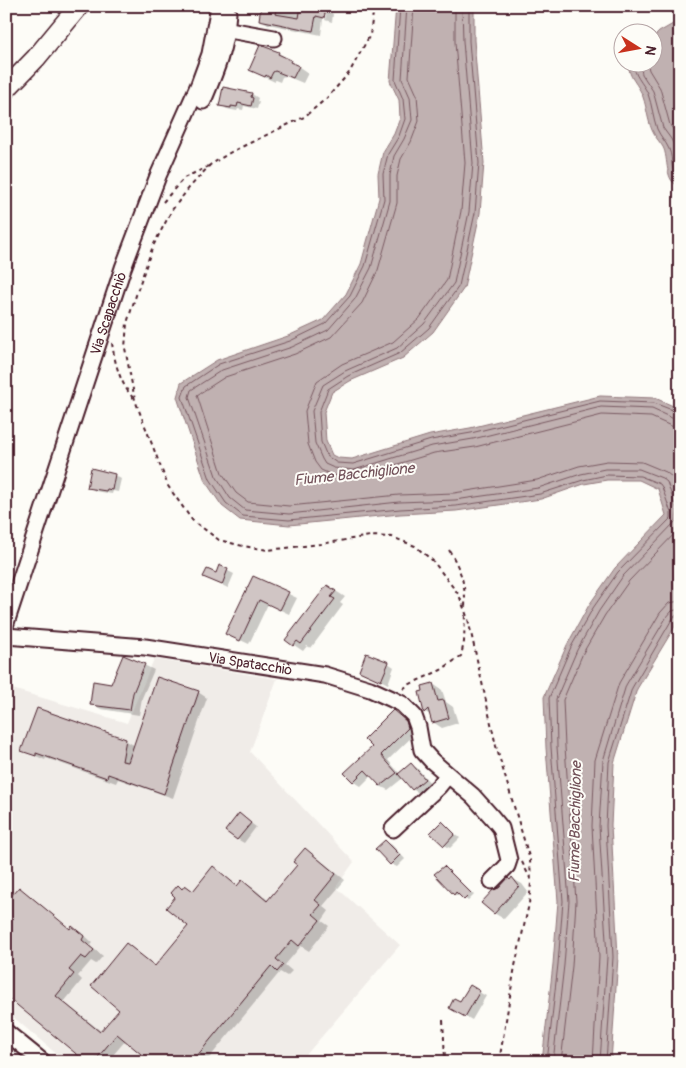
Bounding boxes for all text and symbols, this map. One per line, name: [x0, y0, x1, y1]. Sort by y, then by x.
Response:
north arrow: [614, 22, 664, 72]
text: N: [641, 44, 660, 57]
street label: Via Scapacchiò: [87, 269, 130, 357]
water label: Fiume Bacchiglione: [293, 459, 417, 490]
street label: Via Spatacchiò: [207, 649, 294, 679]
water label: Fiume Bacchiglione: [565, 760, 586, 883]

